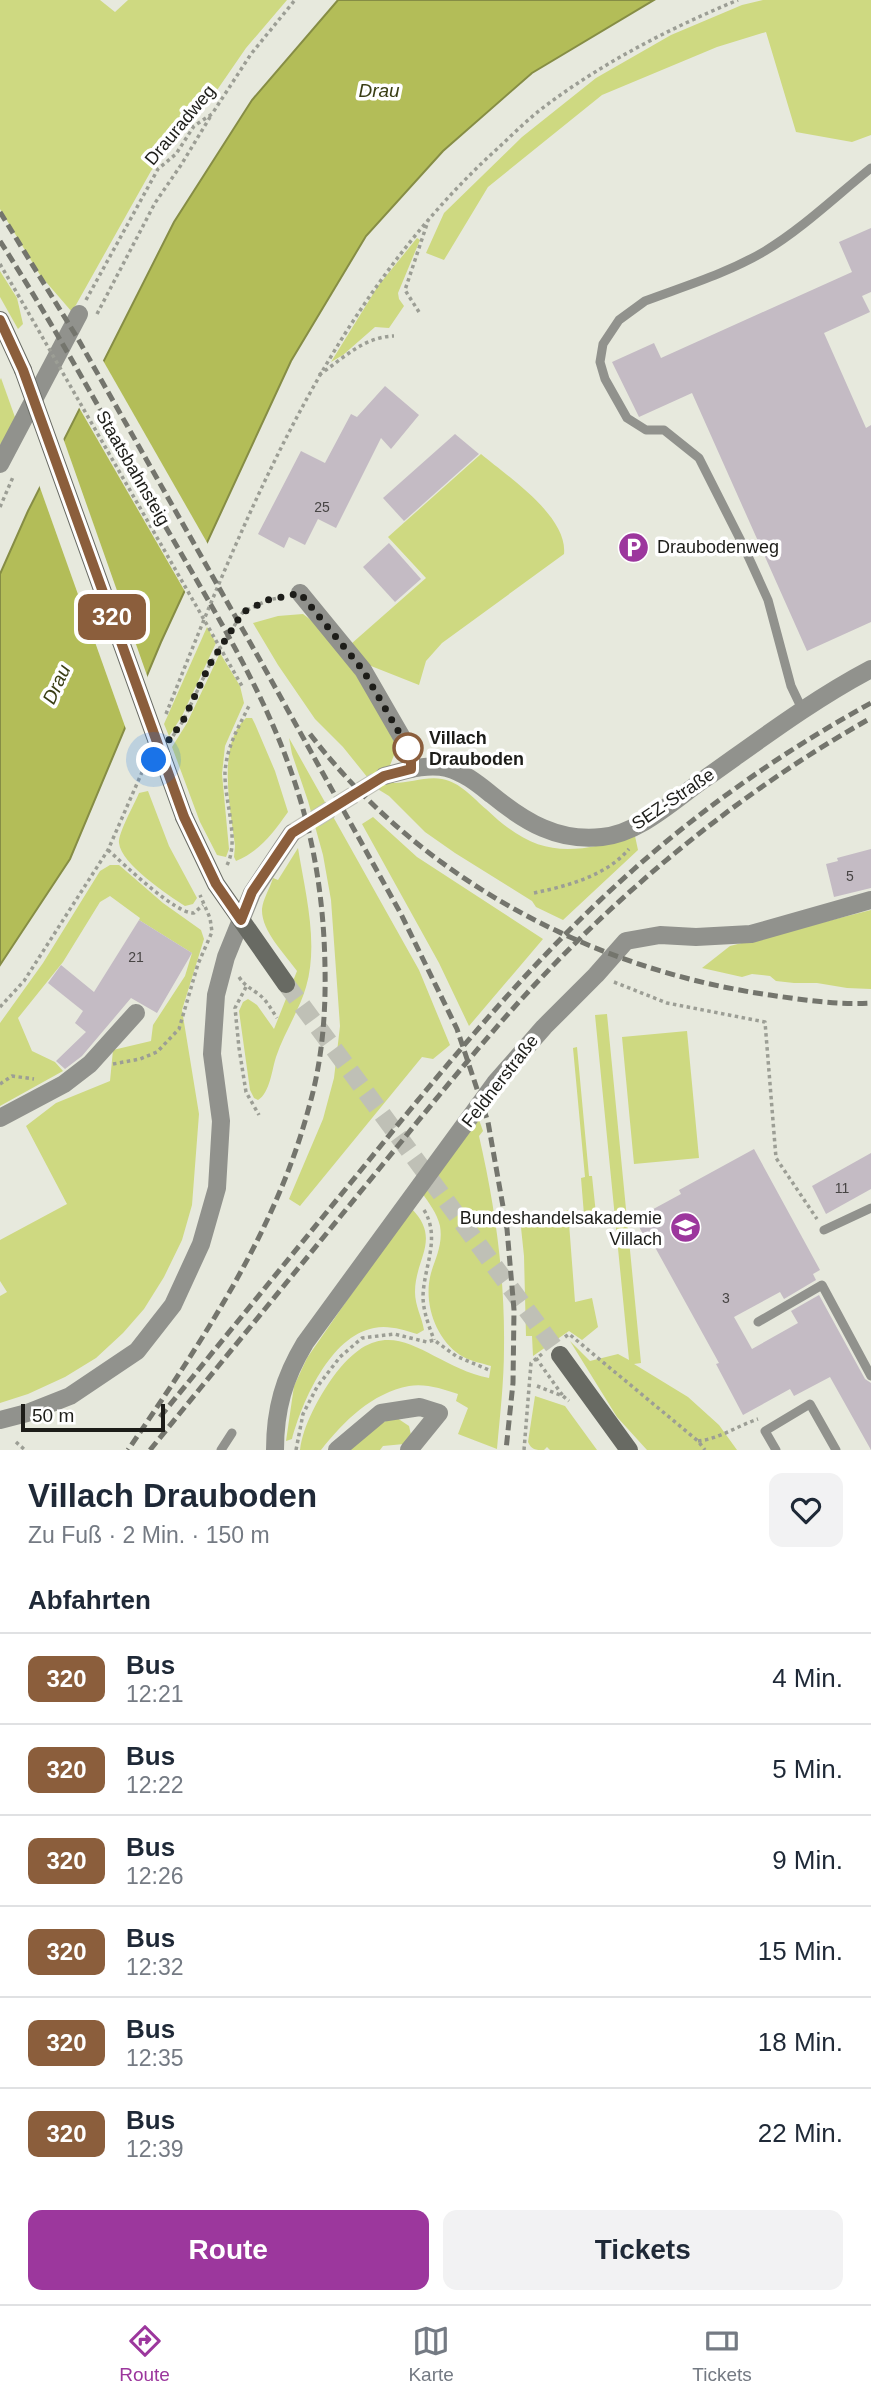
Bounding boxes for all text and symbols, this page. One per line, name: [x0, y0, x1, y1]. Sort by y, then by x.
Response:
water label: Drau: [358, 80, 400, 101]
street label: Drauradweg: [141, 81, 219, 169]
street label: Staatsbahnsteig: [92, 407, 174, 529]
house number: 25: [314, 499, 330, 515]
parking icon: Draubodenweg: [617, 530, 651, 564]
place label: Draubodenweg: [657, 537, 779, 557]
line badge: 320: [72, 594, 152, 640]
text: 320: [92, 603, 132, 630]
water label: Drau: [38, 661, 75, 707]
place label: Villach Drauboden: [429, 728, 524, 769]
marker: Villach Drauboden: [393, 733, 423, 763]
your location: [136, 742, 171, 777]
street label: SEZ-Straße: [628, 764, 718, 834]
house number: 5: [846, 868, 854, 884]
house number: 21: [128, 949, 144, 965]
street label: Feldnerstraße: [458, 1031, 542, 1131]
house number: 11: [835, 1180, 849, 1196]
place label: Bundeshandelsakademie Villach: [460, 1208, 662, 1249]
school or university icon: Bundeshandelsakademie Villach: [668, 1211, 702, 1245]
house number: 3: [722, 1290, 730, 1306]
scale bar: [21, 1401, 164, 1433]
text: 50 m: [32, 1405, 74, 1426]
button: heart: [769, 1473, 843, 1547]
text: Villach Drauboden: [28, 1477, 317, 1514]
text: Zu Fuß · 2 Min. · 150 m: [28, 1522, 270, 1548]
text: Abfahrten: [28, 1585, 151, 1615]
text: Bus: [126, 1650, 175, 1680]
text: 4 Min.: [772, 1663, 843, 1693]
text: 320: [46, 1665, 87, 1692]
text: 12:21: [126, 1681, 184, 1707]
text: Bus: [126, 1741, 175, 1771]
text: 5 Min.: [772, 1754, 843, 1784]
text: 320: [46, 1756, 87, 1783]
text: 12:22: [126, 1772, 184, 1798]
text: Bus: [126, 1832, 175, 1862]
text: 9 Min.: [772, 1845, 843, 1875]
text: 320: [46, 1847, 87, 1874]
text: 12:26: [126, 1863, 184, 1889]
text: Bus: [126, 1923, 175, 1953]
text: 15 Min.: [758, 1936, 843, 1966]
text: 320: [46, 1938, 87, 1965]
text: 12:32: [126, 1954, 184, 1980]
text: Bus: [126, 2014, 175, 2044]
text: 18 Min.: [758, 2027, 843, 2057]
text: 320: [46, 2029, 87, 2056]
text: 12:35: [126, 2045, 184, 2071]
text: Bus: [126, 2105, 175, 2135]
text: 22 Min.: [758, 2118, 843, 2148]
text: 320: [46, 2120, 87, 2147]
text: 12:39: [126, 2136, 184, 2162]
button: Route: [28, 2210, 429, 2290]
button: Tickets: [443, 2210, 843, 2290]
tab: Route: [119, 2322, 170, 2386]
tab: Karte: [408, 2322, 454, 2386]
tab: Tickets: [692, 2322, 752, 2386]

